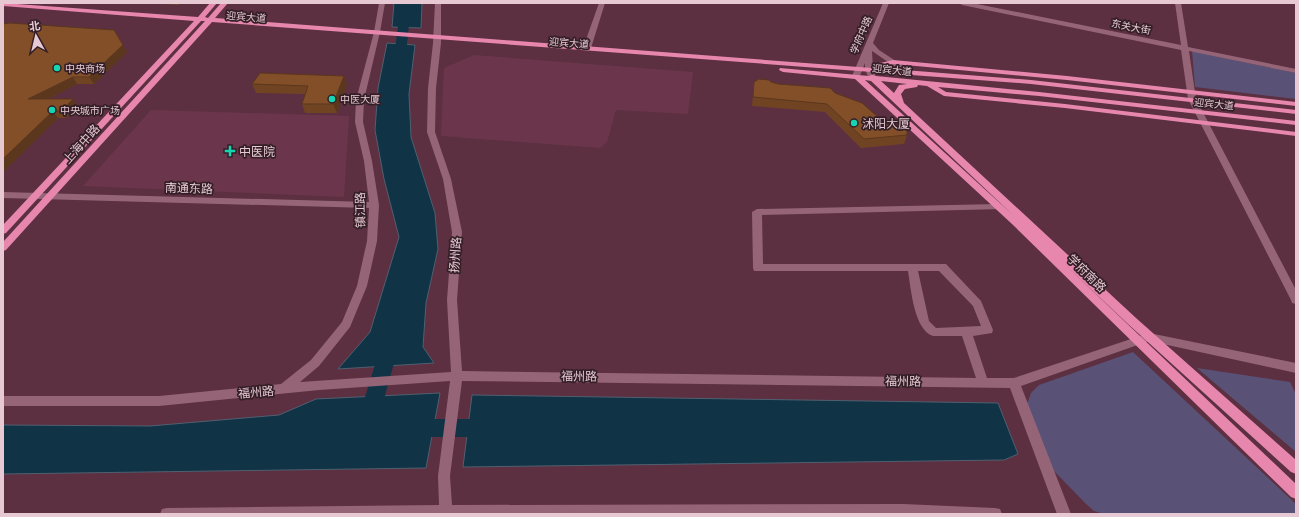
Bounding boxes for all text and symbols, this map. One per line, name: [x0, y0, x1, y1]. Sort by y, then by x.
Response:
street label: 迎宾大道: [225, 8, 267, 26]
street label: 学府中路: [846, 14, 876, 56]
north arrow: [16, 16, 56, 56]
street label: 东关大街: [1110, 16, 1152, 38]
text: 北: [28, 17, 41, 35]
street label: 迎宾大道: [549, 34, 589, 52]
street label: 迎宾大道: [871, 60, 913, 80]
place label: 中央商场: [65, 61, 105, 76]
marker: 中央商场: [52, 63, 62, 73]
place label: 中医大厦: [340, 92, 380, 107]
marker: 中医大厦: [327, 94, 337, 104]
street label: 迎宾大道: [1193, 94, 1235, 114]
place label: 中央城市广场: [60, 103, 120, 118]
marker: 中央城市广场: [47, 105, 57, 115]
place label: 沭阳大厦: [862, 114, 910, 133]
marker: 沭阳大厦: [849, 118, 859, 128]
street label: 上海中路: [58, 120, 104, 168]
place label: 中医院: [239, 142, 275, 161]
marker: 中医院: [224, 145, 236, 157]
street label: 南通东路: [165, 178, 213, 198]
street label: 镇江路: [350, 192, 370, 228]
street label: 扬州路: [444, 236, 466, 274]
street label: 学府南路: [1063, 249, 1111, 297]
street label: 福州路: [561, 366, 597, 386]
street label: 福州路: [885, 371, 921, 391]
street label: 福州路: [237, 381, 275, 403]

